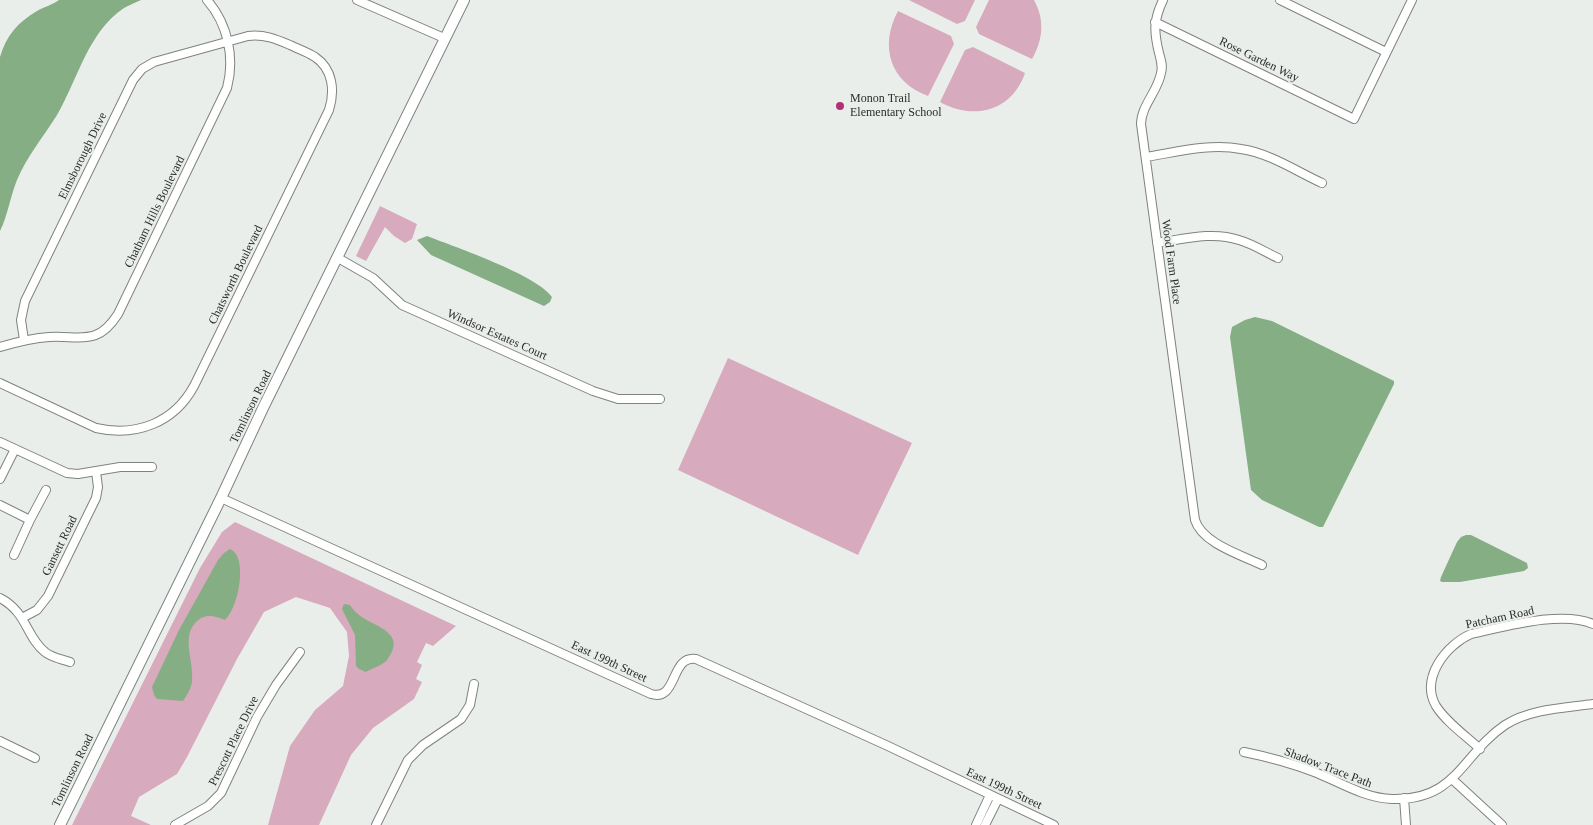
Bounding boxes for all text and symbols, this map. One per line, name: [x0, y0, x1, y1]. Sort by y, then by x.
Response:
street label: Rose Garden Way: [1217, 34, 1301, 86]
place label: Monon Trail Elementary School: [850, 92, 942, 120]
marker: Monon Trail Elementary School: [834, 100, 846, 112]
street label: Elmsborough Drive: [56, 110, 110, 202]
street label: Chatham Hills Boulevard: [122, 154, 188, 270]
street label: Wood Farm Place: [1158, 219, 1184, 305]
street label: Chatsworth Boulevard: [206, 223, 266, 327]
street label: Windsor Estates Court: [445, 306, 549, 364]
street label: Tomlinson Road: [227, 368, 275, 446]
street label: Gansett Road: [39, 514, 81, 578]
street label: Patcham Road: [1464, 604, 1536, 632]
street label: East 199th Street: [569, 638, 649, 686]
street label: Prescott Place Drive: [206, 694, 262, 788]
street label: Tomlinson Road: [49, 732, 97, 810]
street label: Shadow Trace Path: [1282, 745, 1374, 791]
street label: East 199th Street: [964, 765, 1044, 813]

